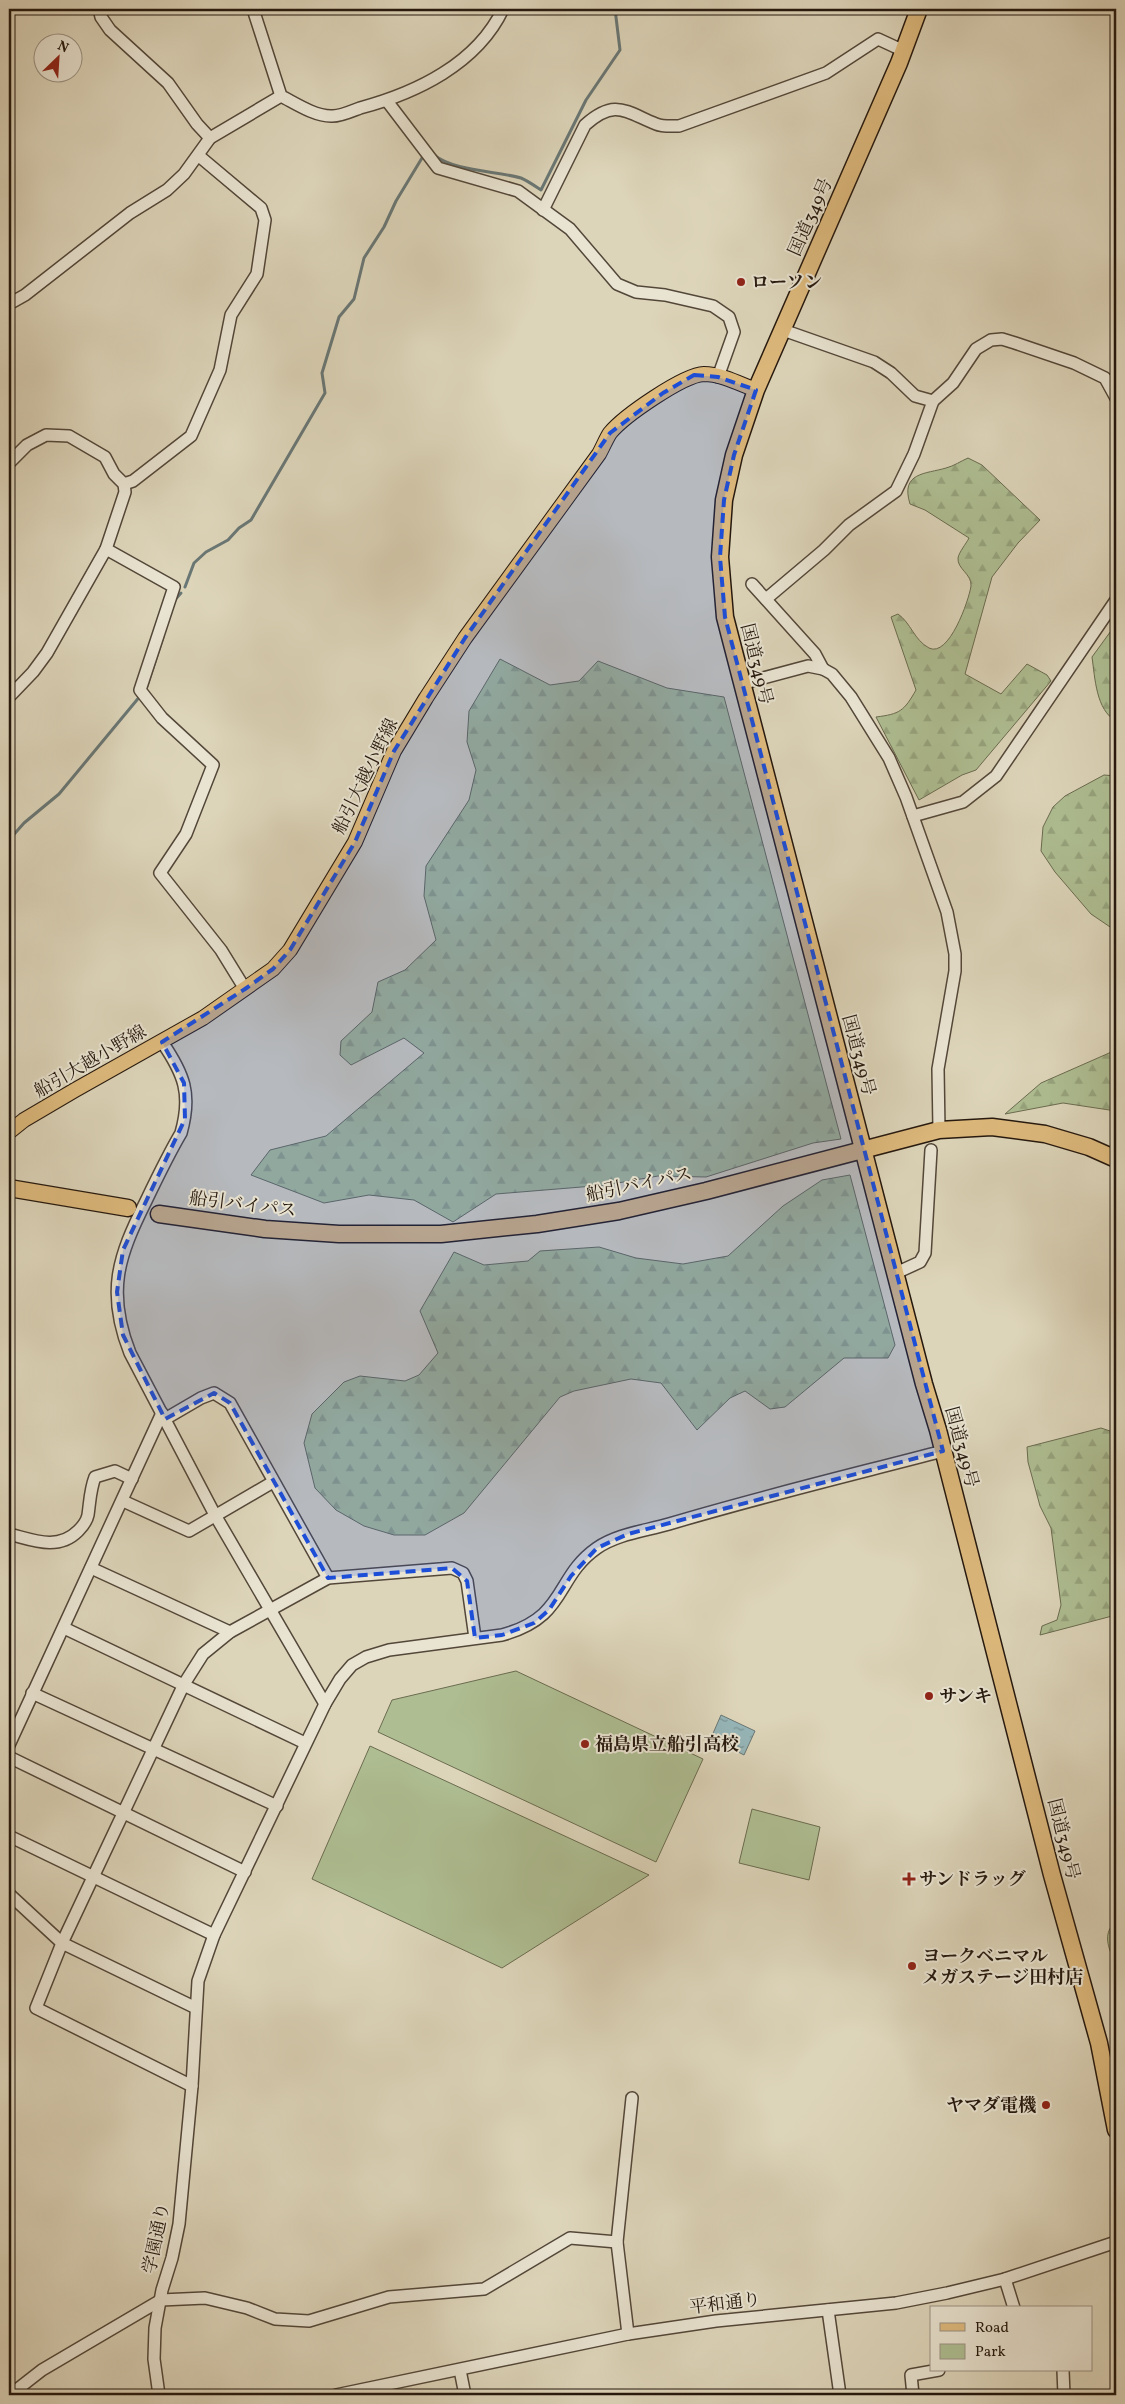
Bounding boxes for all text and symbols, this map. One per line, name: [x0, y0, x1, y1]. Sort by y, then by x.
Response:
north arrow: [32, 32, 82, 82]
text: N: [54, 37, 71, 58]
street label: 国道349号: [783, 175, 840, 261]
place label: ローソン: [751, 271, 822, 296]
marker: ローソン: [735, 276, 747, 288]
street label: 国道349号: [733, 621, 778, 708]
street label: 船引大越小野線: [327, 715, 405, 839]
street label: 国道349号: [835, 1012, 880, 1099]
street label: 船引大越小野線: [30, 1020, 152, 1105]
street label: 船引バイパス: [584, 1162, 695, 1209]
street label: 船引バイパス: [188, 1187, 298, 1224]
street label: 国道349号: [938, 1404, 983, 1491]
place label: サンキ: [939, 1685, 992, 1710]
marker: サンキ: [923, 1690, 935, 1702]
place label: 福島県立船引高校: [595, 1733, 739, 1758]
marker: 福島県立船引高校: [579, 1738, 591, 1750]
street label: 国道349号: [1040, 1796, 1085, 1883]
place label: サンドラッグ: [919, 1868, 1026, 1893]
marker: サンドラッグ: [903, 1873, 915, 1885]
place label: ヨークベニマル メガステージ田村店: [922, 1945, 1083, 1991]
marker: ヨークベニマル メガステージ田村店: [906, 1960, 918, 1972]
place label: ヤマダ電機: [946, 2094, 1036, 2119]
marker: ヤマダ電機: [1040, 2099, 1052, 2111]
street label: 学園通り: [138, 2200, 177, 2276]
street label: 平和通り: [688, 2288, 762, 2321]
legend: [930, 2306, 1092, 2372]
text: Road: [975, 2318, 1009, 2339]
text: Park: [975, 2342, 1006, 2363]

